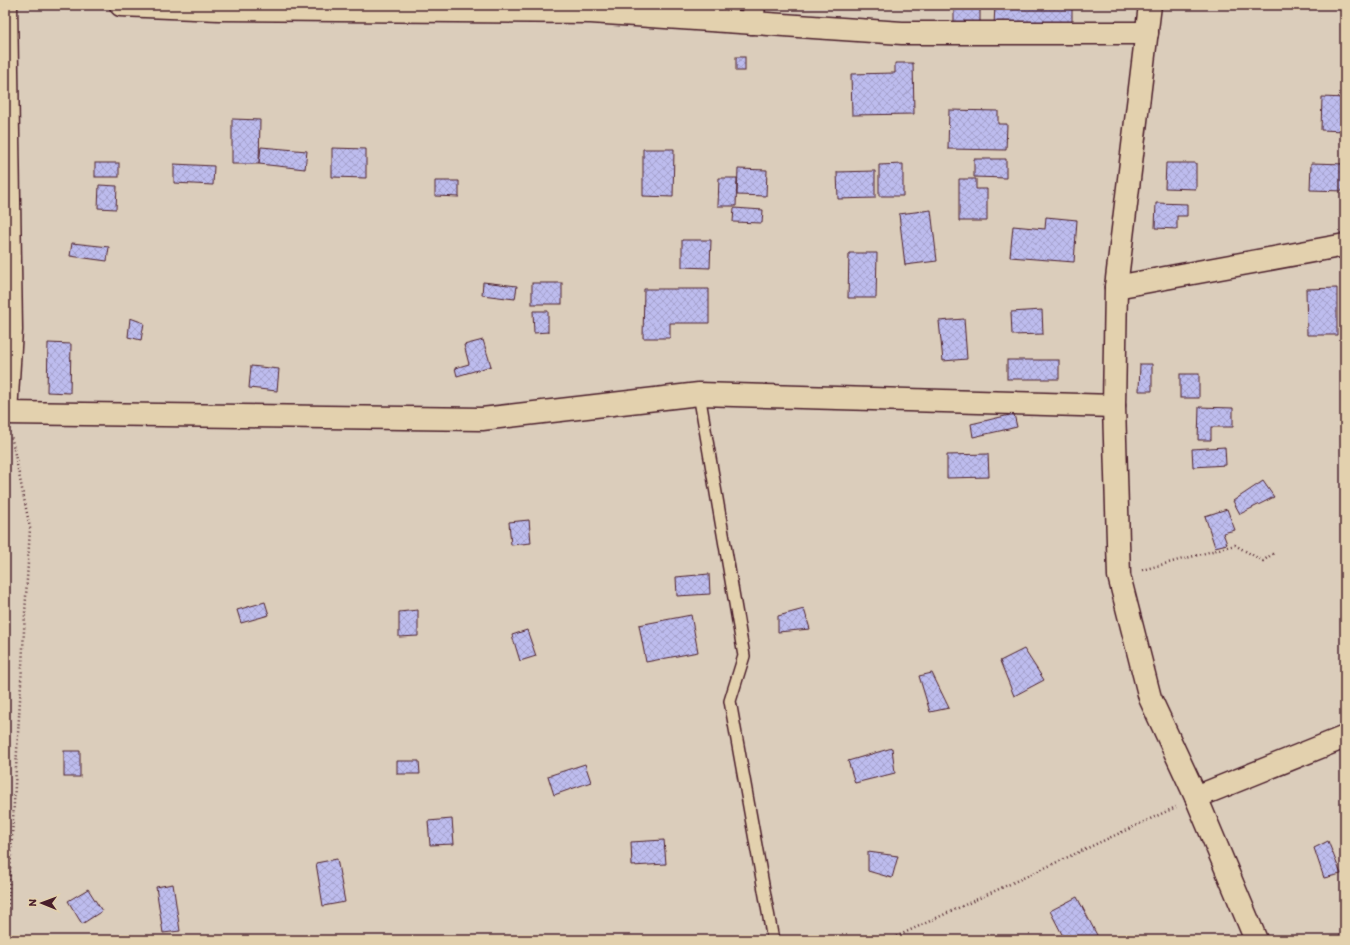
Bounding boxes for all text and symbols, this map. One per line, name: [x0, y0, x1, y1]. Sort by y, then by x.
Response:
north arrow: [22, 883, 62, 923]
text: N: [26, 899, 39, 907]

